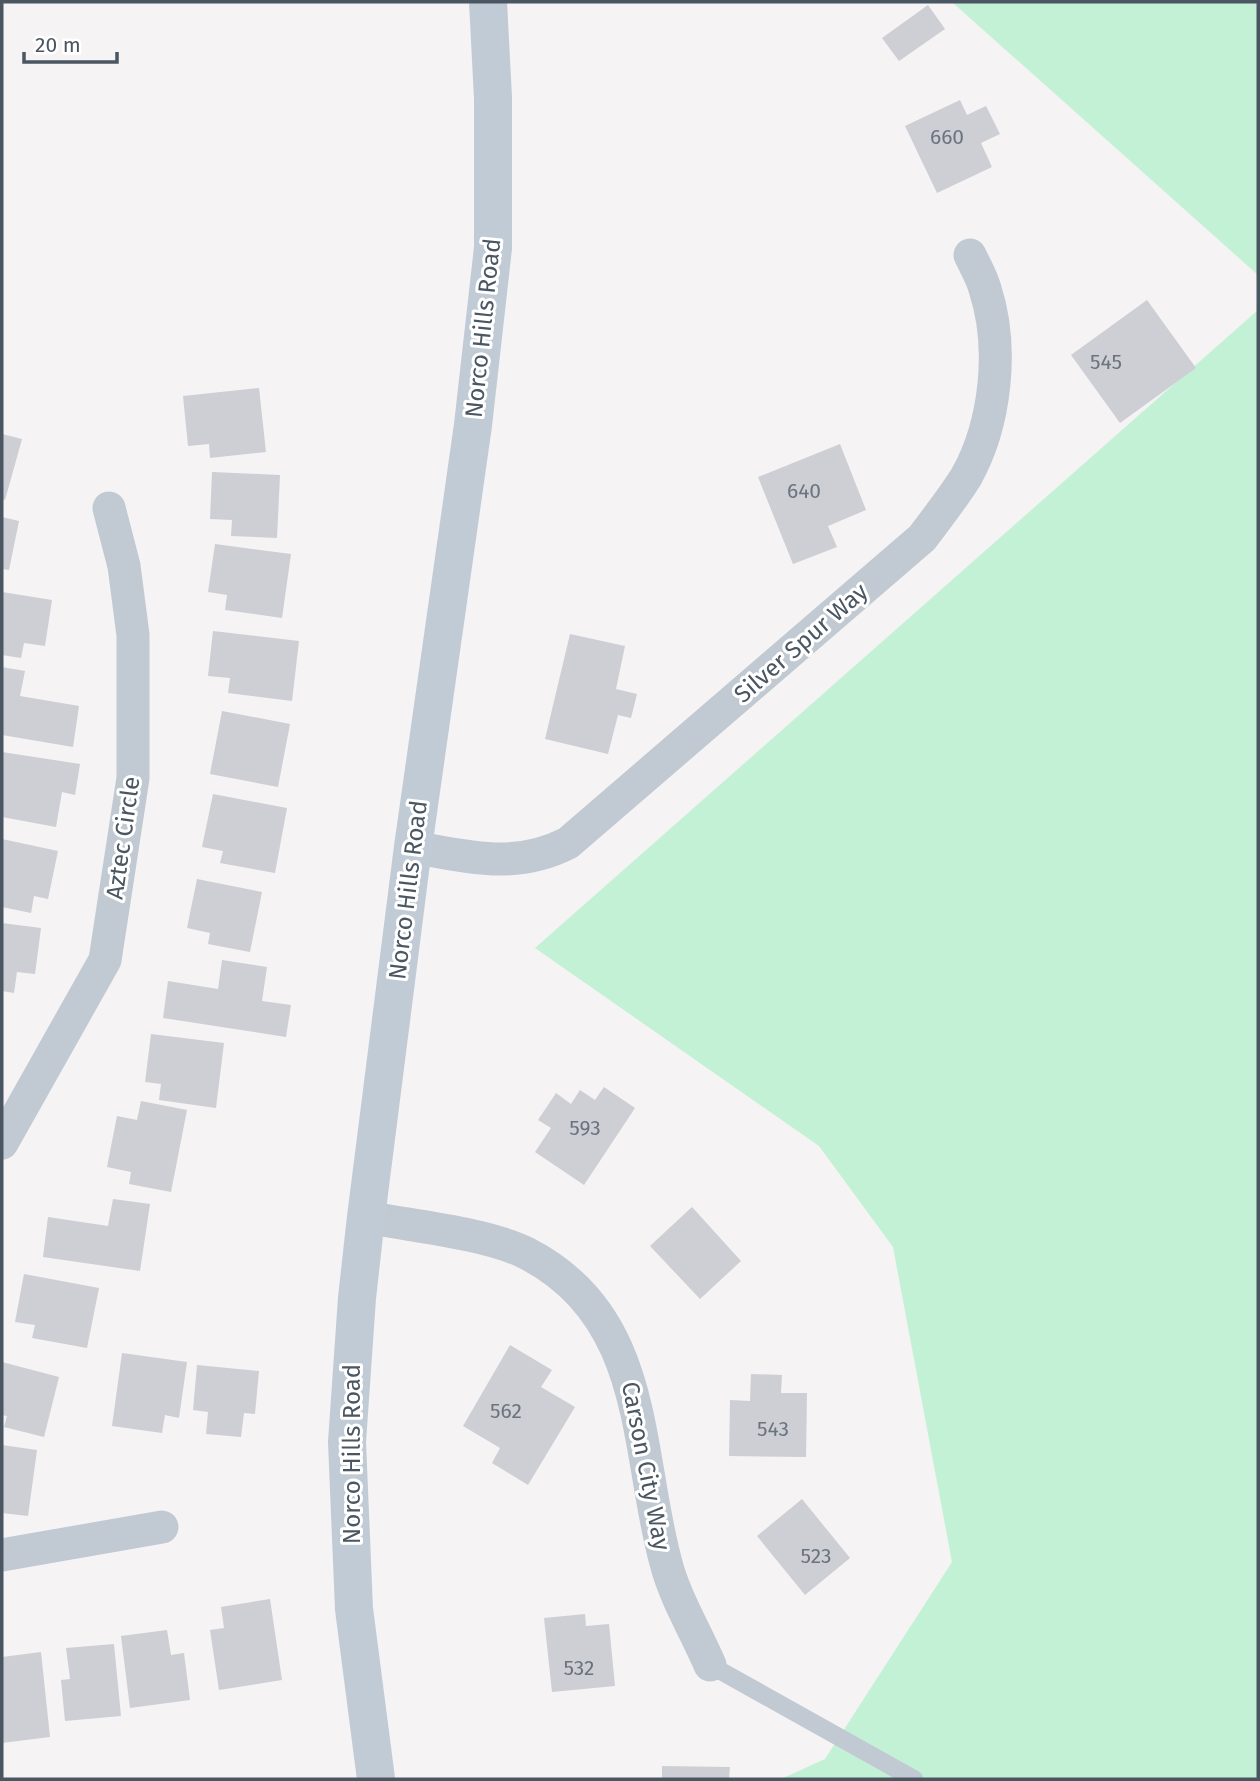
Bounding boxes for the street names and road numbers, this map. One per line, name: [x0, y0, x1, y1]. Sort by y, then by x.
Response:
street label: Norco Hills Road: [460, 237, 506, 419]
street label: Silver Spur Way: [729, 577, 874, 709]
street label: Aztec Circle: [101, 775, 145, 901]
street label: Norco Hills Road: [383, 799, 433, 981]
street label: Norco Hills Road: [338, 1364, 366, 1544]
street label: Carson City Way: [616, 1379, 676, 1553]

